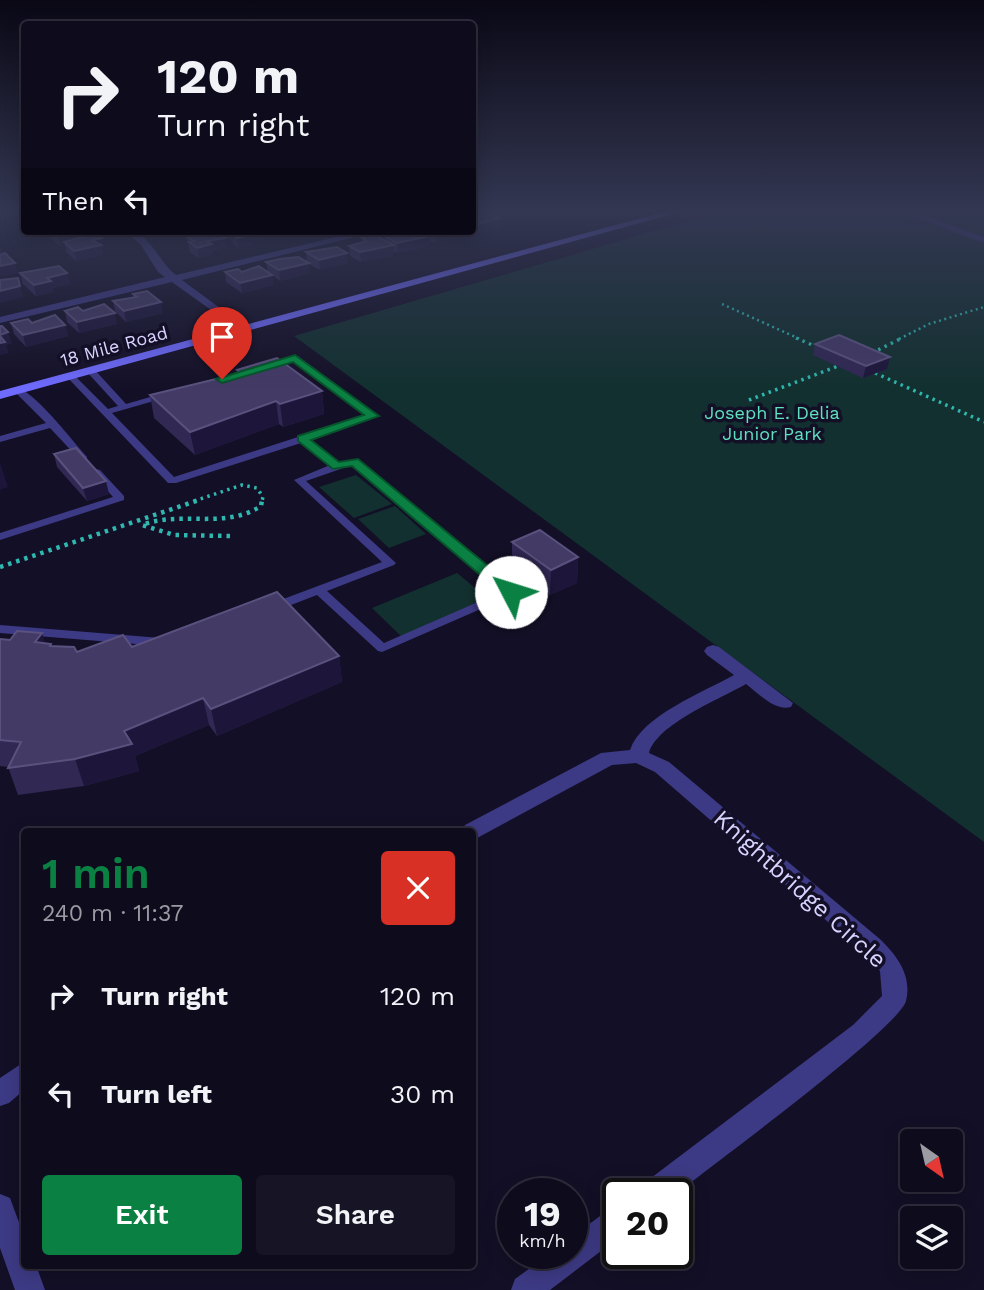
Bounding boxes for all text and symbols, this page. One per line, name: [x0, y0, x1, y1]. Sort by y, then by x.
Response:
text: 120 m: [157, 47, 299, 105]
icon: right: [42, 49, 133, 140]
text: Turn right: [157, 106, 309, 144]
icon: left: [118, 182, 156, 220]
text: Then: [42, 186, 104, 216]
pin: [192, 307, 252, 379]
icon: arrive: [203, 318, 241, 356]
street label: 18 Mile Road: [58, 322, 170, 370]
park label: Joseph E. Delia Junior Park: [704, 402, 840, 444]
position arrow: [474, 555, 548, 629]
street label: Knightbridge Circle: [708, 804, 892, 974]
text: 1 min: [42, 849, 150, 898]
button: close: [381, 851, 455, 925]
text: 240 m · 11:37: [42, 900, 183, 927]
icon: right: [42, 977, 80, 1015]
text: Turn right: [101, 981, 228, 1011]
text: 120 m: [380, 981, 455, 1011]
icon: left: [42, 1075, 80, 1113]
text: Turn left: [101, 1079, 212, 1109]
text: 30 m: [390, 1079, 455, 1109]
north arrow: [900, 1129, 962, 1192]
map controls: [900, 1129, 963, 1269]
button: Exit: [42, 1175, 242, 1255]
button: Share: [256, 1175, 455, 1255]
speed limit sign: 20: [602, 1178, 693, 1269]
text: 19: [524, 1193, 561, 1235]
button: layers: [900, 1206, 963, 1269]
text: km/h: [519, 1230, 566, 1251]

